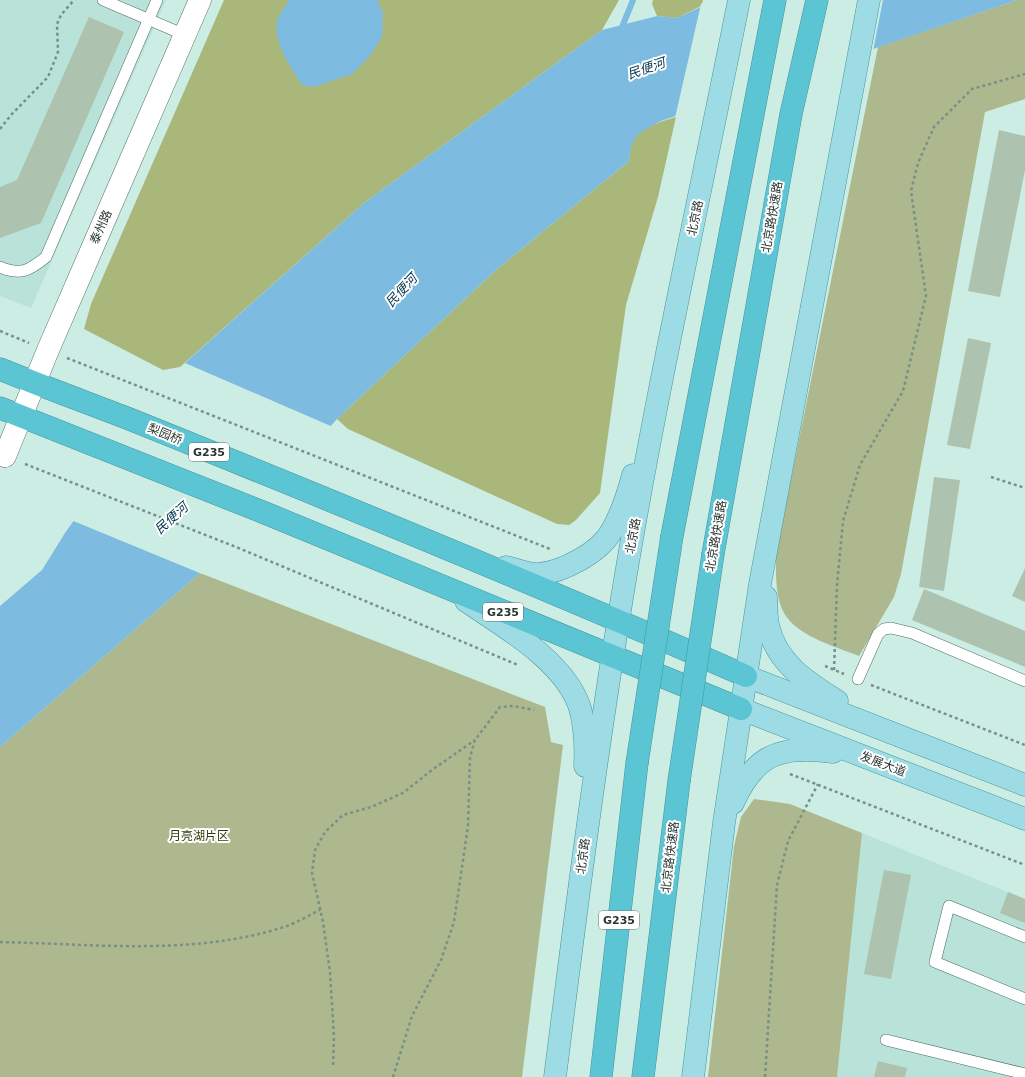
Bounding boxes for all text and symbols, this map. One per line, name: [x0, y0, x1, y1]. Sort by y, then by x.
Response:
water label: 民便河: [625, 54, 670, 82]
street label: 北京路快速路: [759, 180, 785, 254]
street label: 北京路: [684, 199, 706, 237]
street label: 泰州路: [87, 208, 115, 246]
water label: 民便河: [383, 269, 422, 310]
street label: 梨园桥: [146, 421, 184, 447]
road number: G235: [189, 443, 229, 461]
water label: 民便河: [152, 498, 193, 537]
street label: 北京路快速路: [703, 499, 729, 573]
street label: 北京路: [623, 517, 643, 555]
road number: G235: [483, 603, 523, 621]
street label: 发展大道: [858, 749, 908, 779]
street label: 北京路快速路: [659, 820, 681, 894]
park label: 月亮湖片区: [169, 829, 229, 843]
street label: 北京路: [574, 837, 592, 875]
road number: G235: [599, 911, 639, 929]

